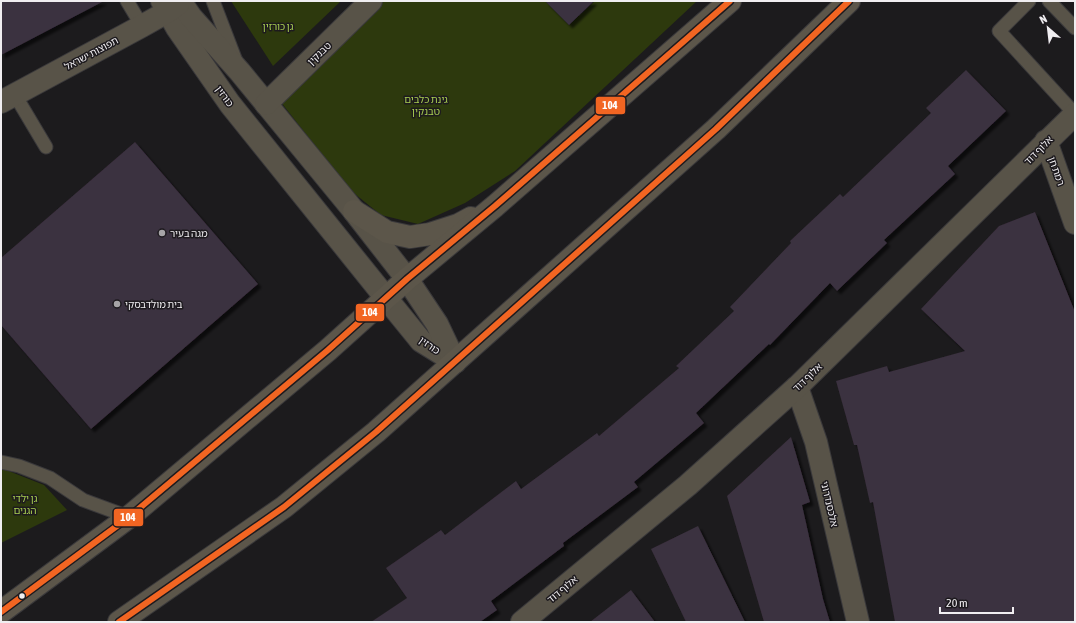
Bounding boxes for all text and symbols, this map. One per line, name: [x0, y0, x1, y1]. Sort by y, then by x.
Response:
north arrow: [1028, 8, 1068, 48]
text: N: [1038, 12, 1049, 26]
park label: גן כורזין: [262, 21, 294, 32]
street label: תפוצות ישראל: [62, 35, 120, 72]
street label: טבנקין: [305, 40, 333, 67]
street label: כורזין: [213, 84, 236, 109]
park label: גינת כלבים טבנקין: [404, 94, 448, 117]
line badge: 104: [595, 96, 626, 115]
text: 104: [602, 99, 618, 111]
street label: אלוף דוד: [1022, 134, 1055, 167]
street label: רמת חן: [1046, 155, 1067, 187]
marker: מגה בעיר: [157, 228, 167, 238]
place label: מגה בעיר: [170, 228, 208, 239]
marker: בית מולדבסקי: [112, 299, 122, 309]
place label: בית מולדבסקי: [125, 299, 183, 310]
line badge: 104: [355, 303, 385, 322]
text: 104: [362, 306, 378, 318]
street label: כורזין: [417, 334, 442, 356]
street label: אלוף דוד: [791, 361, 824, 394]
street label: אלכסנדרוני: [819, 480, 840, 528]
park label: גן ילדי הגנים: [13, 493, 38, 516]
line badge: 104: [113, 508, 144, 527]
text: 104: [120, 511, 136, 523]
street label: אלוף דוד: [545, 574, 580, 605]
scale bar: [940, 589, 1013, 615]
unlabelled marker: [17, 591, 27, 601]
text: 20 m: [946, 596, 968, 610]

